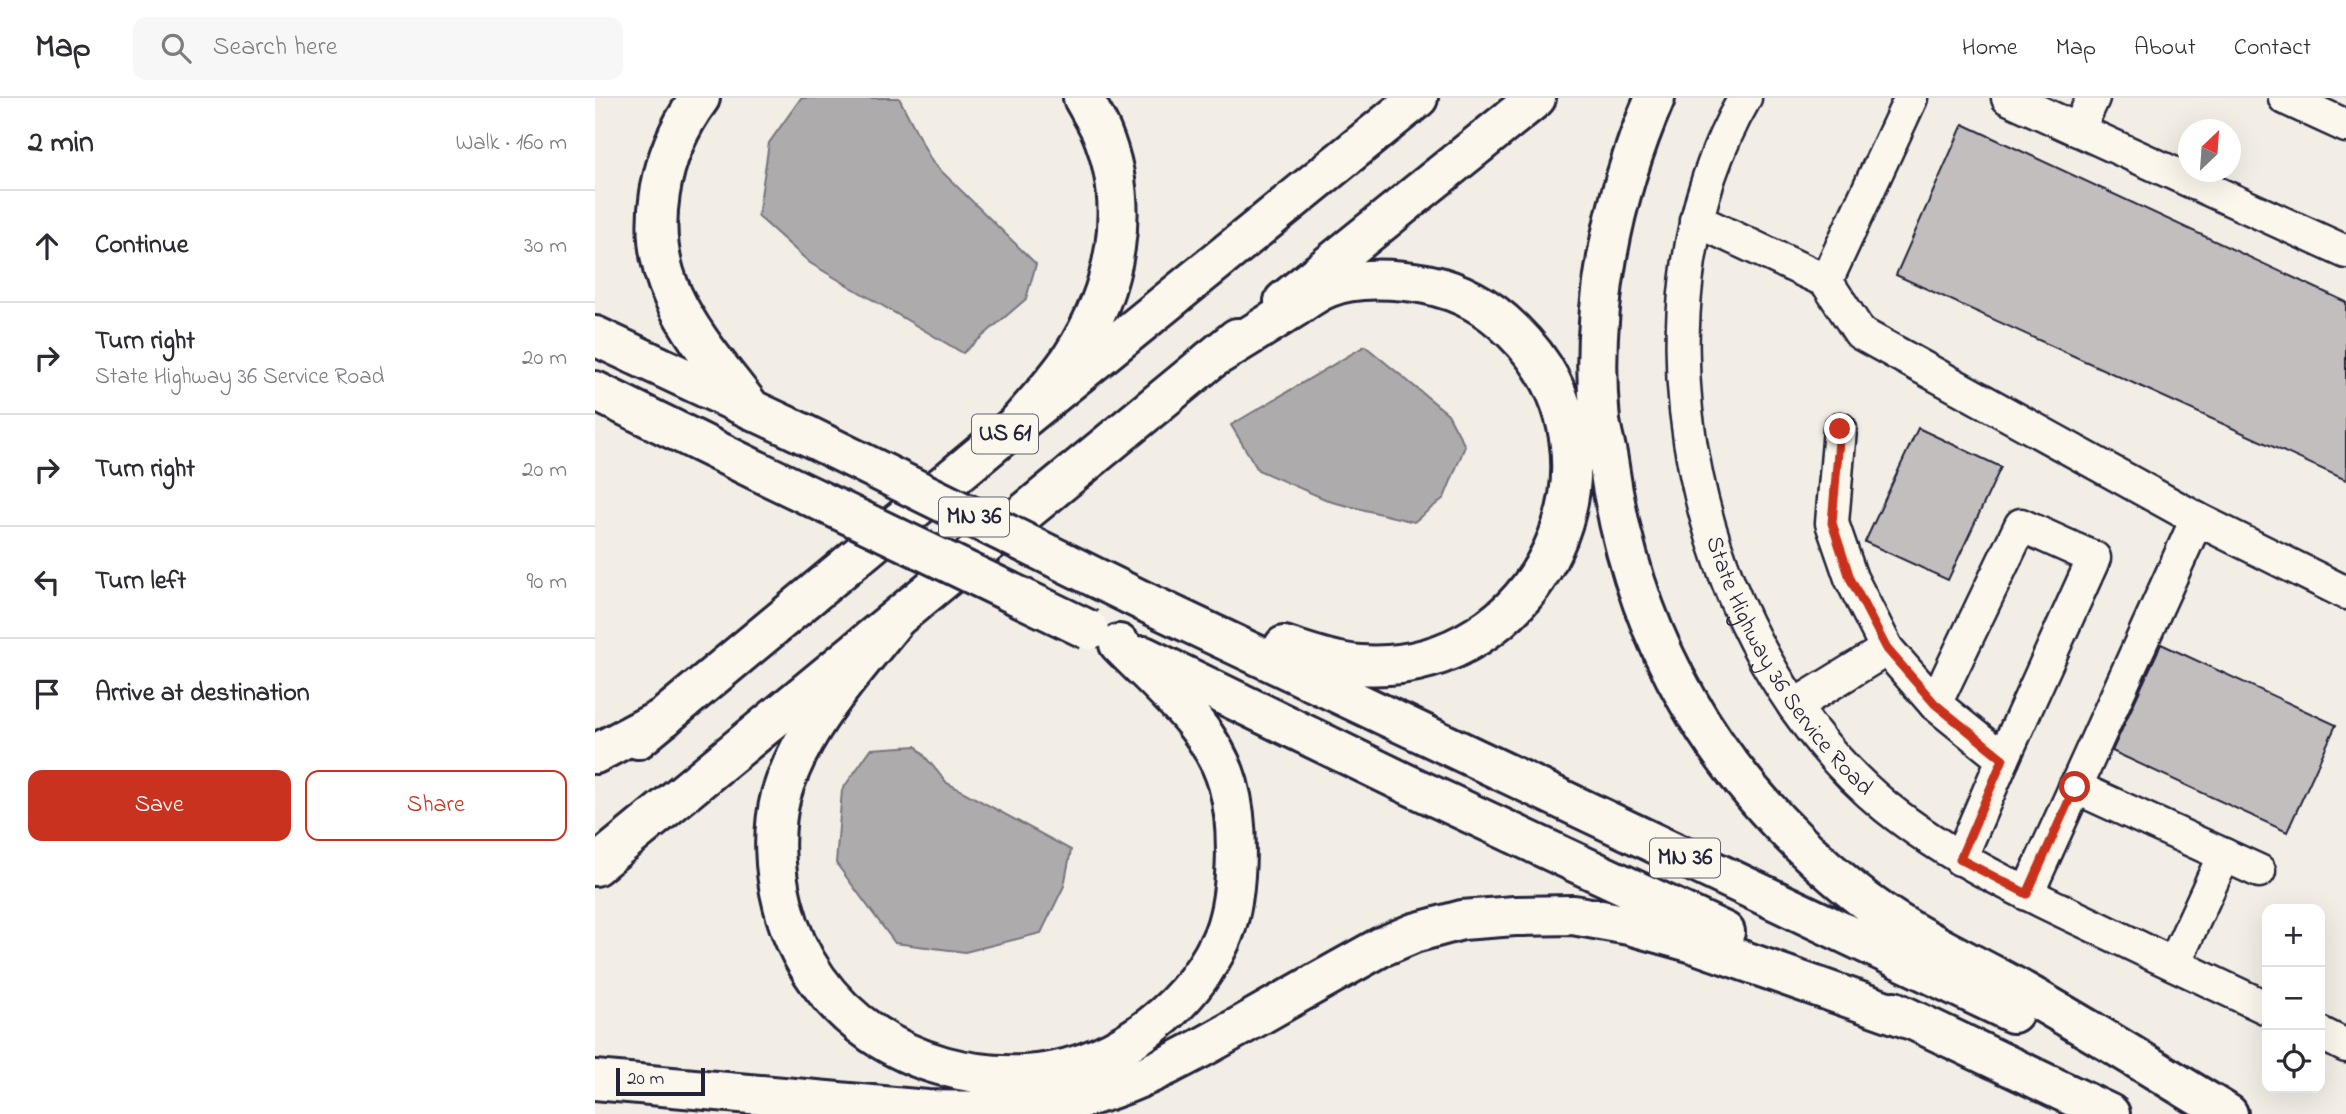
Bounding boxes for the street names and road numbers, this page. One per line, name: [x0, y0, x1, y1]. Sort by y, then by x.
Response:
road number: US 61: [972, 414, 1038, 454]
road number: MN 36: [939, 498, 1009, 536]
street label: State Highway 36 Service Road: [1696, 532, 1881, 805]
road number: MN 36: [1650, 838, 1720, 878]

